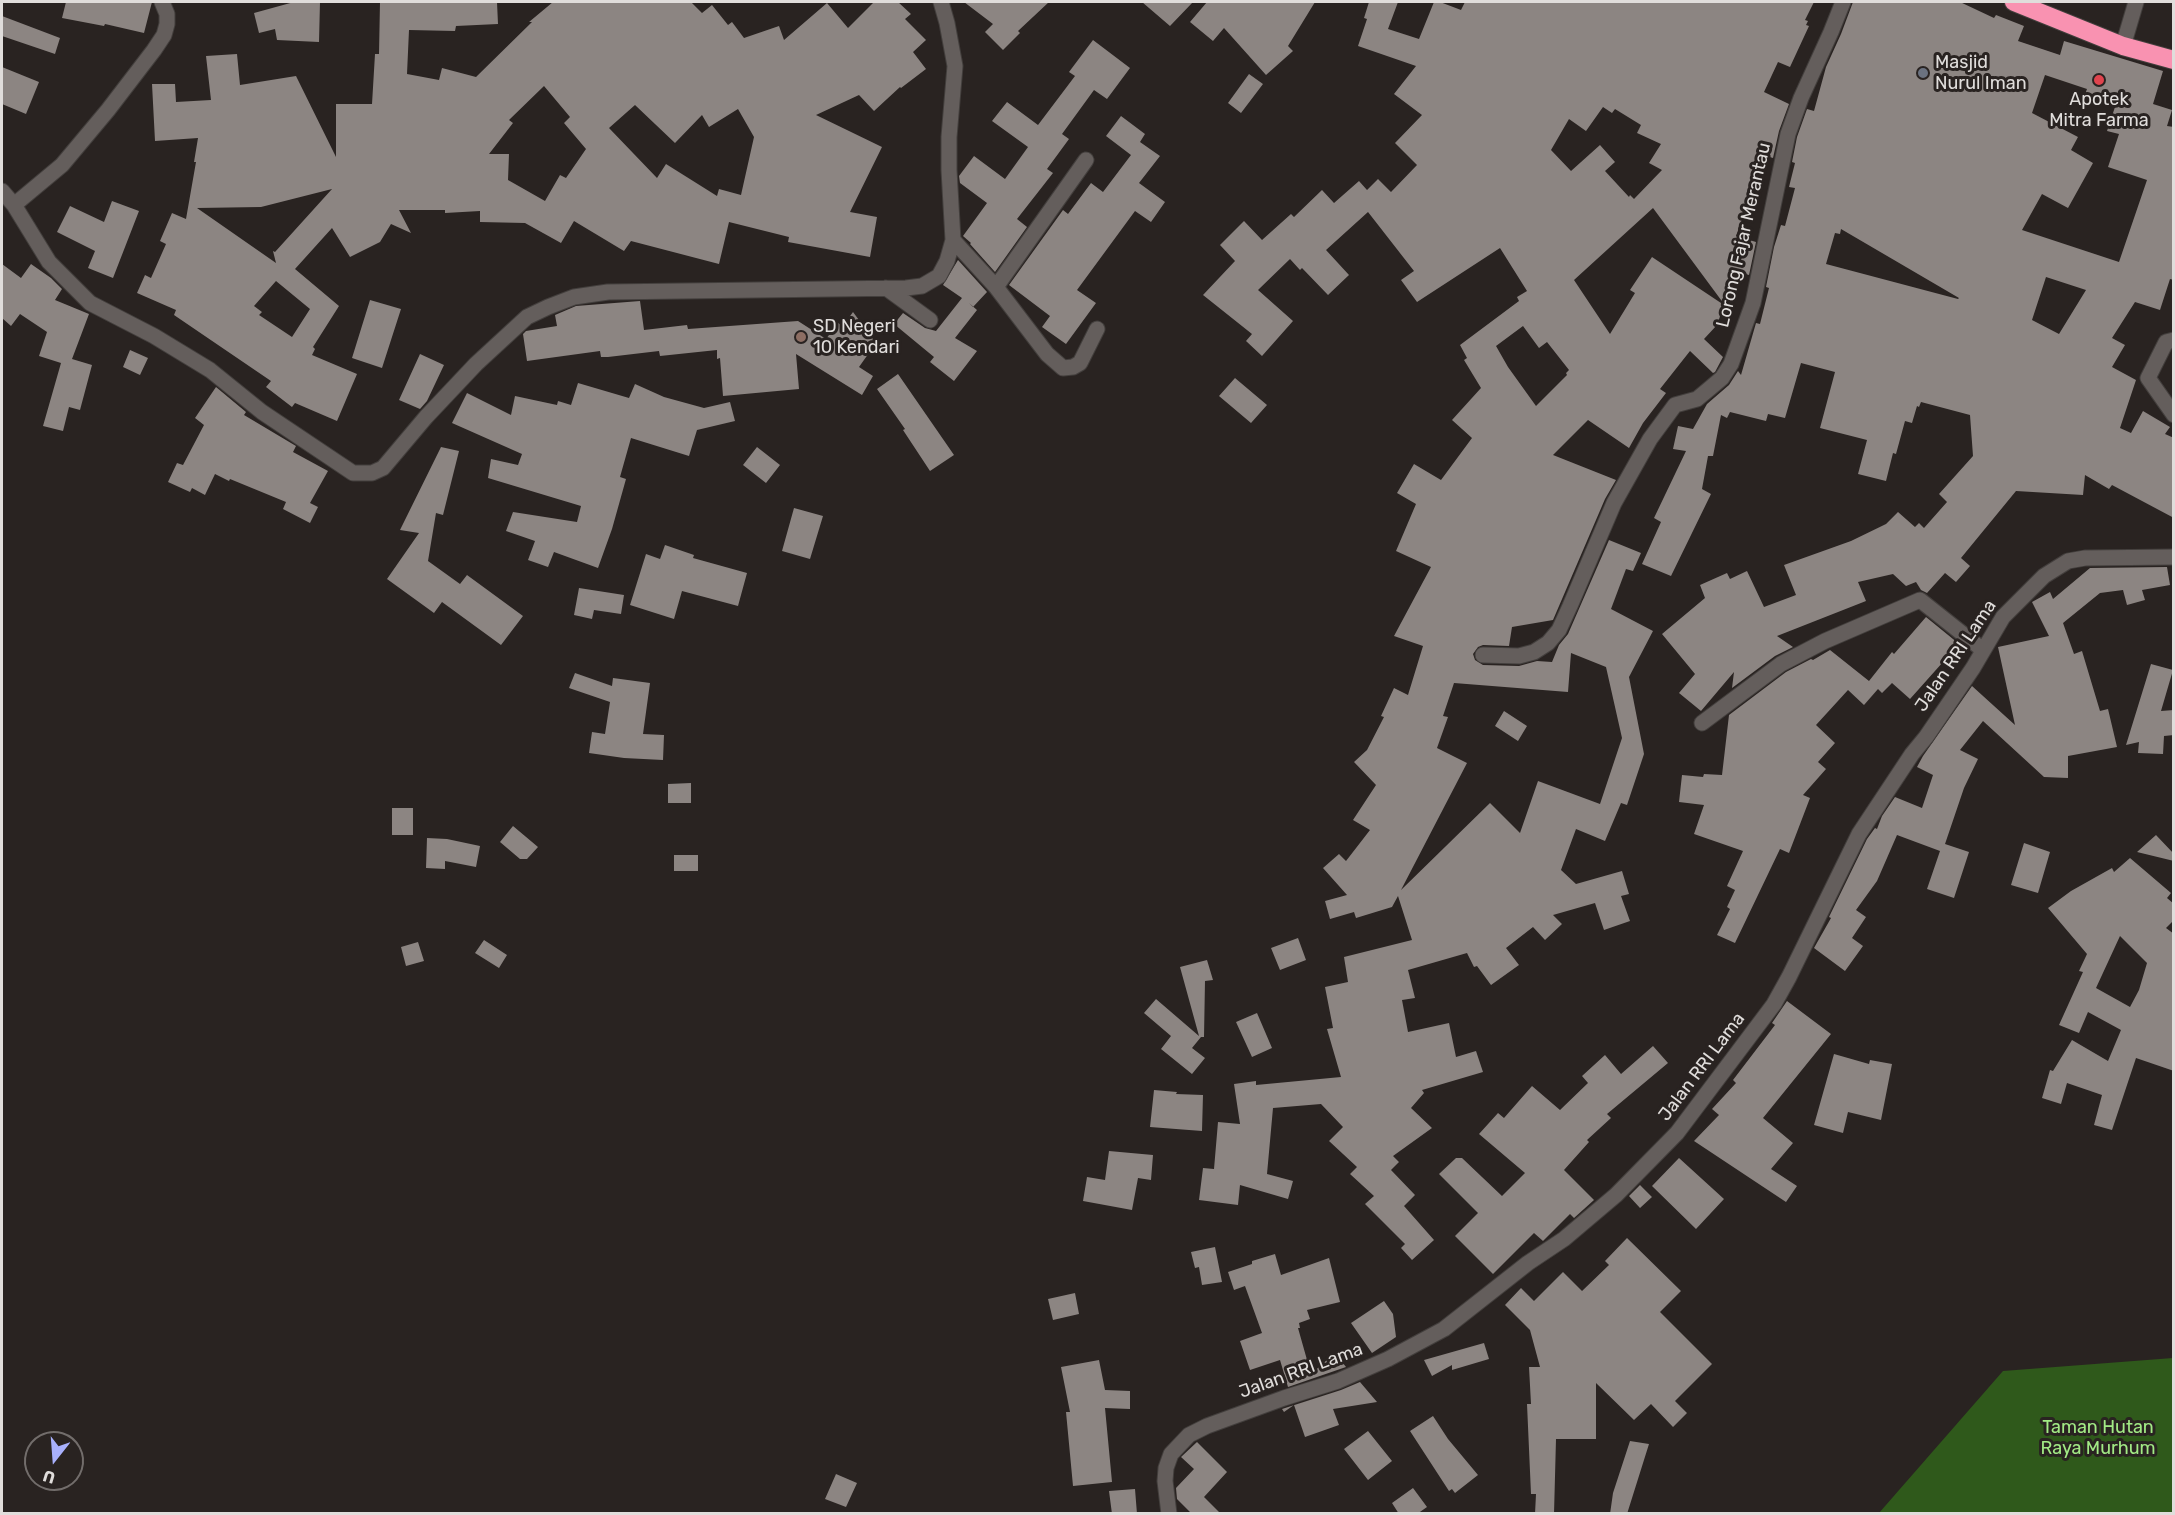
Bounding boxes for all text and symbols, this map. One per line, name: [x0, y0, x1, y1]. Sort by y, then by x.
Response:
place label: Masjid Nurul Iman: [1935, 52, 2027, 94]
marker: Masjid Nurul Iman: [1916, 66, 1930, 80]
marker: Apotek Mitra Farma: [2092, 73, 2106, 87]
place label: Apotek Mitra Farma: [2049, 89, 2149, 132]
street label: Lorong Fajar Merantau: [1712, 141, 1776, 329]
place label: SD Negeri 10 Kendari: [813, 316, 900, 358]
marker: SD Negeri 10 Kendari: [794, 330, 808, 344]
street label: Jalan RRI Lama: [1911, 596, 2001, 716]
street label: Jalan RRI Lama: [1654, 1009, 1750, 1125]
street label: Jalan RRI Lama: [1236, 1339, 1366, 1403]
park label: Taman Hutan Raya Murhum: [2040, 1417, 2156, 1460]
north arrow: [24, 1431, 84, 1491]
text: U: [41, 1466, 58, 1488]

